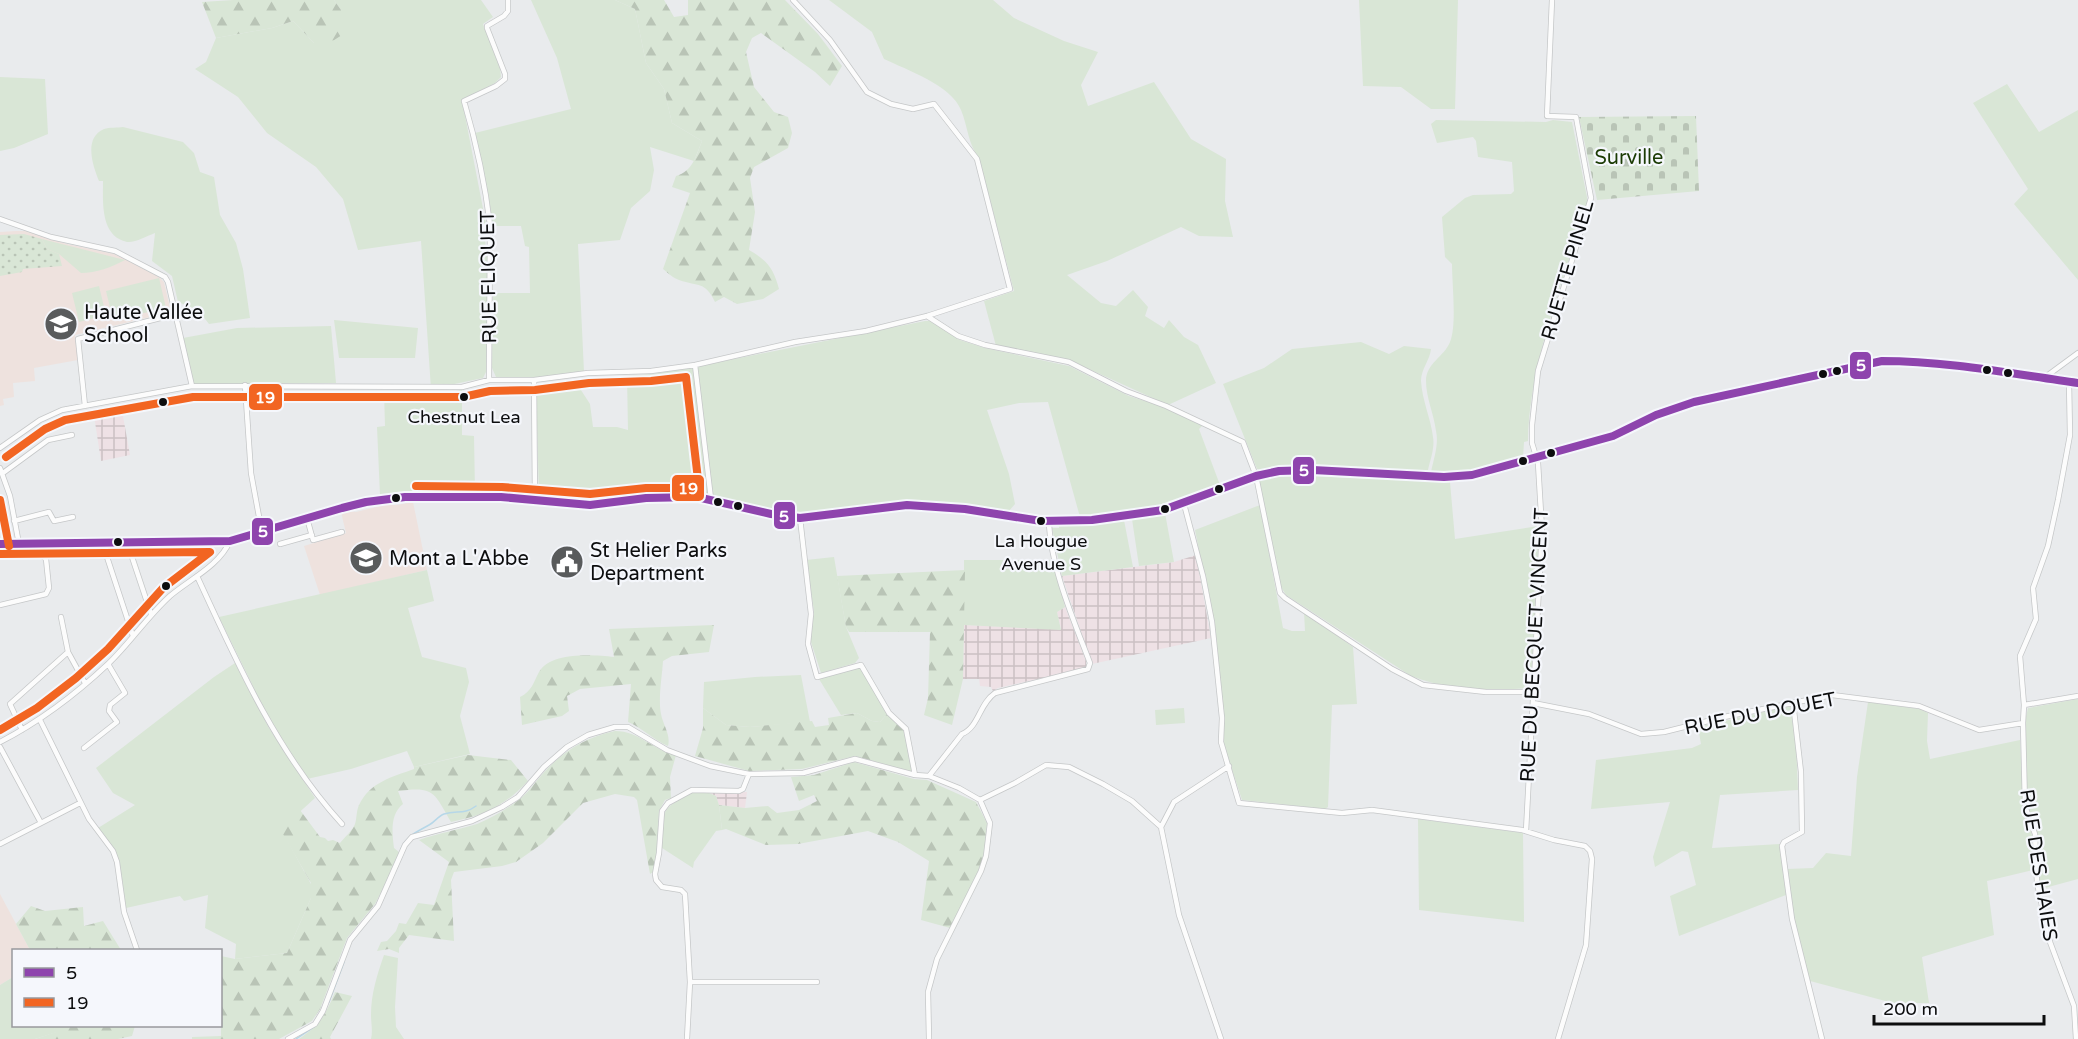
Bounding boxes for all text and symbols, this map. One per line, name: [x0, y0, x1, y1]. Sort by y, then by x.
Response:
park label: Surville: [1595, 146, 1663, 170]
street label: RUETTE PINEL: [1537, 197, 1599, 343]
street label: RUE FLIQUET: [476, 210, 502, 344]
place label: Haute Vallée School: [84, 301, 203, 348]
school or university icon: Haute Vallée School: [43, 306, 79, 342]
line badge: 5: [1849, 351, 1872, 380]
text: 5: [1856, 356, 1866, 376]
unlabelled marker: [1981, 364, 1993, 376]
unlabelled marker: [1831, 365, 1843, 377]
unlabelled marker: [2002, 367, 2014, 379]
unlabelled marker: [1817, 368, 1829, 380]
line badge: 19: [248, 383, 283, 411]
text: 19: [255, 388, 275, 408]
marker: Chestnut Lea: [458, 391, 470, 403]
unlabelled marker: [157, 396, 169, 408]
place label: Chestnut Lea: [407, 406, 521, 428]
unlabelled marker: [1545, 447, 1557, 459]
unlabelled marker: [1517, 455, 1529, 467]
line badge: 5: [1292, 456, 1315, 485]
text: 5: [1299, 461, 1309, 481]
line badge: 19: [671, 474, 705, 502]
text: 19: [678, 479, 698, 499]
unlabelled marker: [1213, 483, 1225, 495]
unlabelled marker: [390, 492, 402, 504]
unlabelled marker: [712, 496, 724, 508]
unlabelled marker: [732, 500, 744, 512]
line badge: 5: [773, 501, 796, 530]
unlabelled marker: [1159, 503, 1171, 515]
text: 5: [779, 507, 789, 527]
street label: RUE DU BECQUET VINCENT: [1516, 507, 1554, 783]
marker: La Hougue Avenue S: [1035, 515, 1047, 527]
line badge: 5: [251, 517, 274, 546]
text: 5: [258, 522, 268, 542]
place label: La Hougue Avenue S: [995, 530, 1087, 575]
unlabelled marker: [112, 536, 124, 548]
place label: St Helier Parks Department: [590, 539, 727, 586]
school or university icon: Mont a L'Abbe: [348, 540, 384, 576]
public building icon: St Helier Parks Department: [549, 544, 585, 580]
place label: Mont a L'Abbe: [389, 547, 529, 571]
unlabelled marker: [160, 580, 172, 592]
street label: RUE DU DOUET: [1682, 687, 1838, 740]
street label: RUE DES HAIES: [2014, 787, 2062, 943]
legend: [12, 949, 222, 1027]
text: 5: [66, 962, 77, 984]
scale bar: [1874, 988, 2044, 1026]
text: 19: [66, 992, 89, 1014]
text: 200 m: [1883, 998, 1938, 1020]

